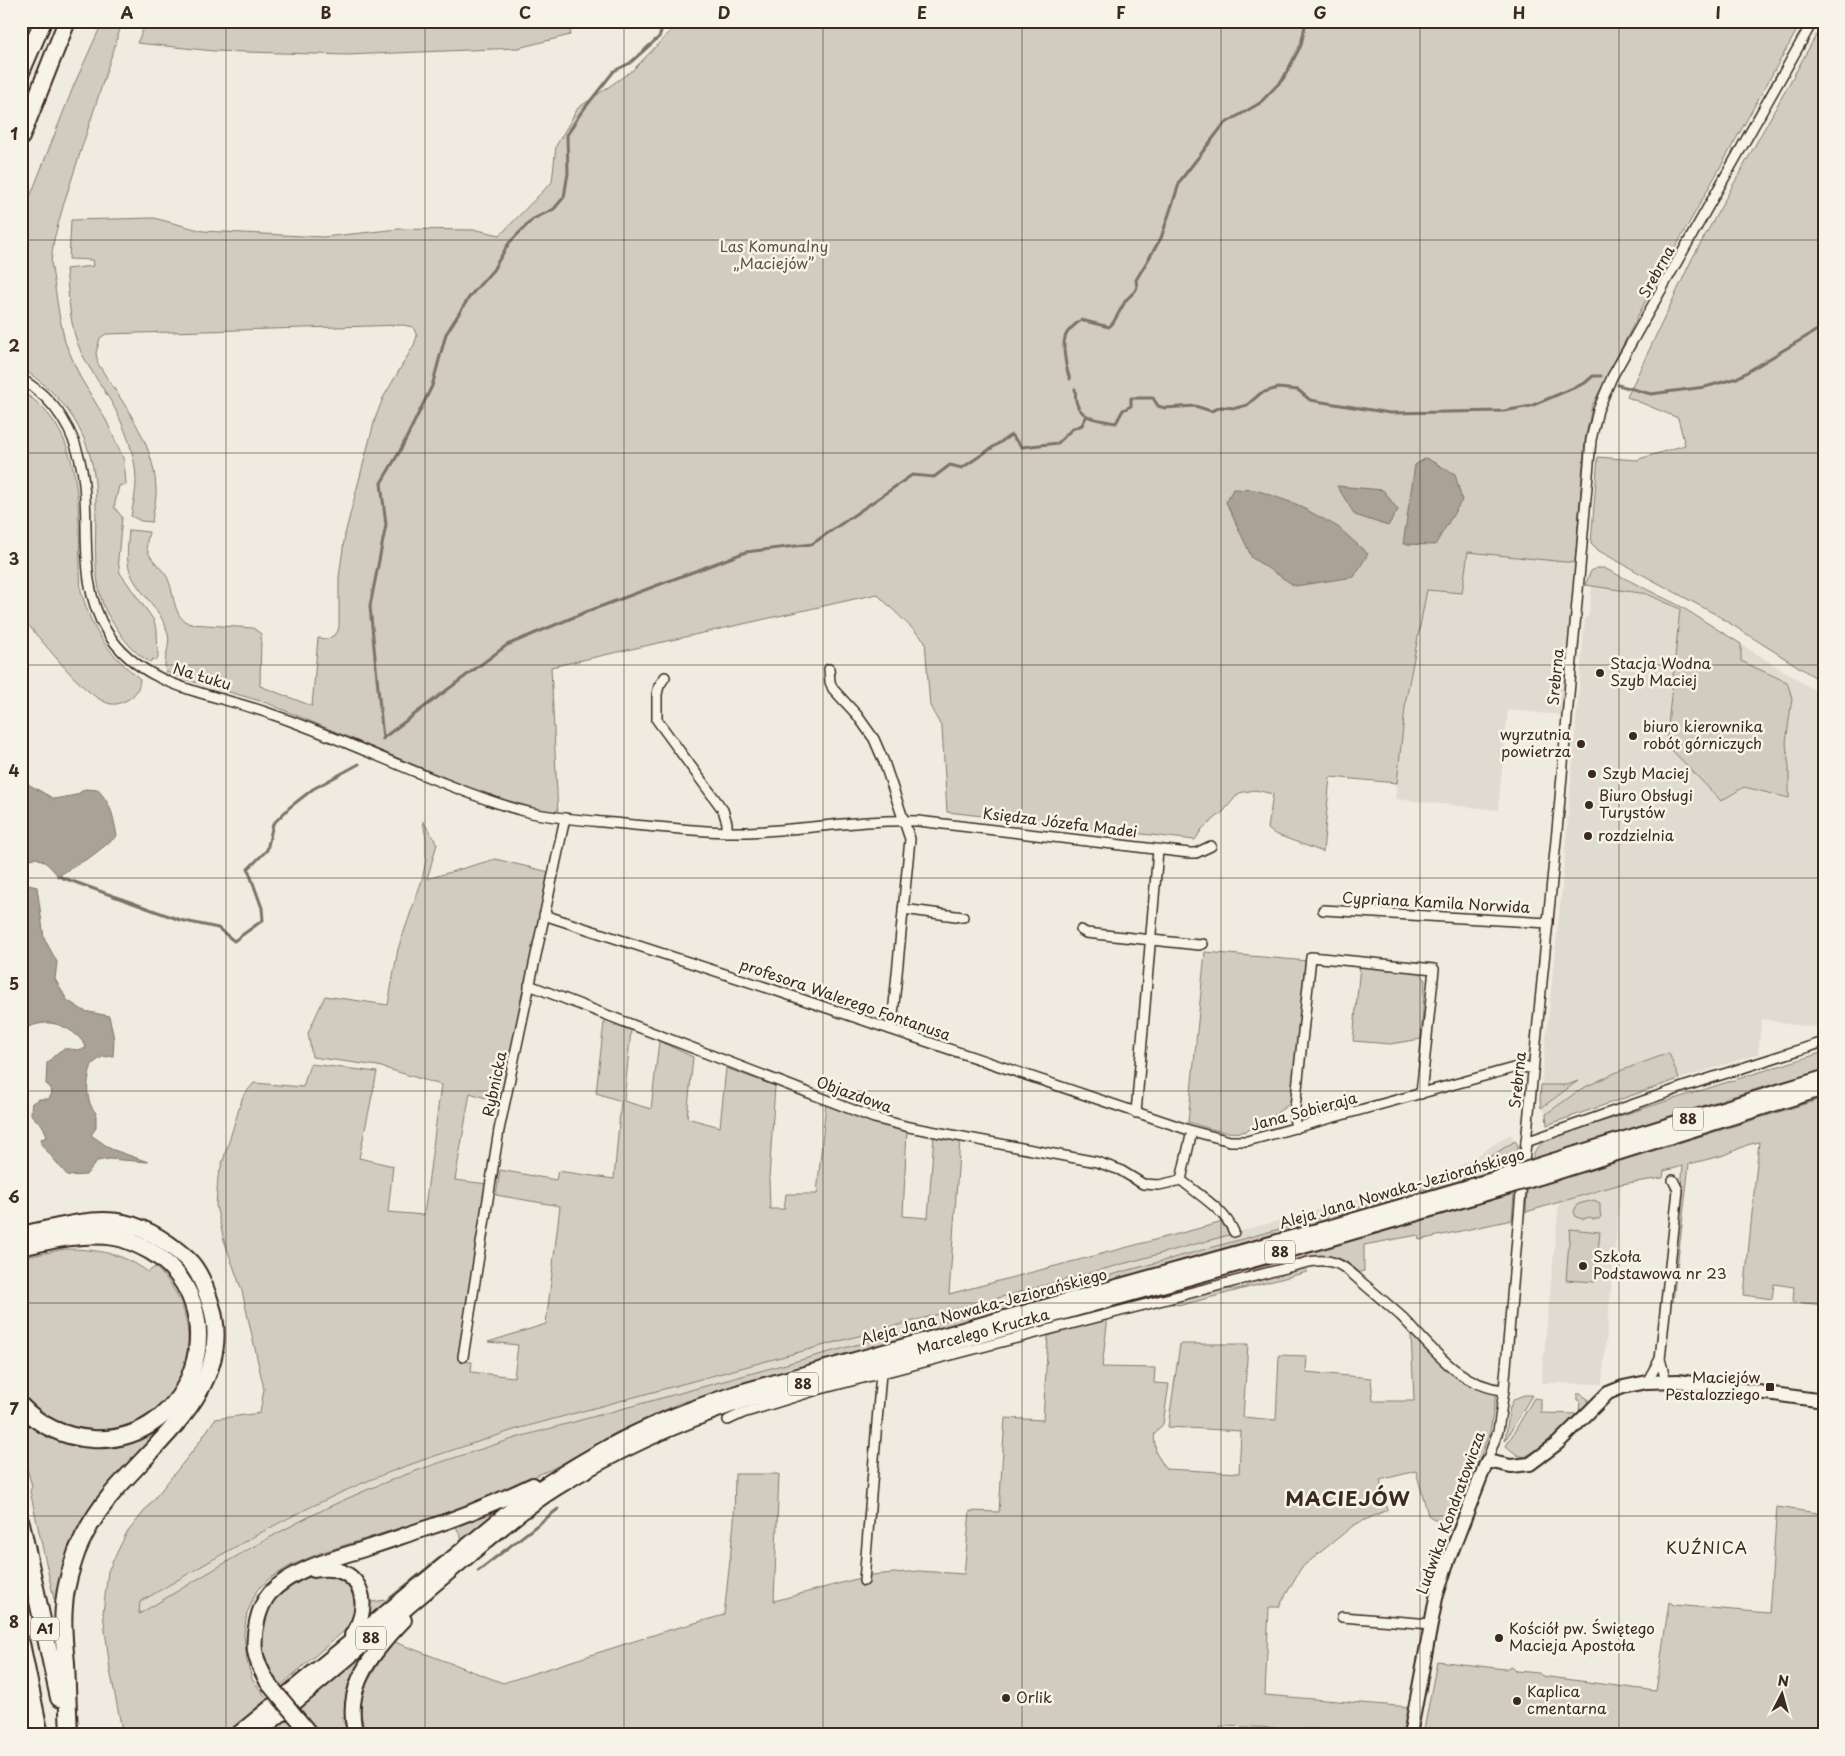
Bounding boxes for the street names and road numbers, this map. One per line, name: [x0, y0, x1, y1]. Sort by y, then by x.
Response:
street label: Srebrna: [1632, 240, 1680, 302]
street label: Srebrna: [1541, 647, 1568, 706]
street label: Na Łuku: [171, 656, 234, 695]
street label: Księdza Józefa Madei: [982, 801, 1139, 842]
street label: Cypriana Kamila Norwida: [1342, 885, 1531, 918]
street label: profesora Walerego Fontanusa: [737, 952, 954, 1045]
street label: Rybnicka: [475, 1048, 512, 1118]
street label: Srebrna: [1502, 1050, 1531, 1109]
street label: Objazdowa: [814, 1069, 896, 1118]
street label: Jana Sobieraja: [1248, 1085, 1360, 1136]
road number: 88: [1673, 1108, 1703, 1130]
street label: Aleja Jana Nowaka-Jeziorańskiego: [1276, 1141, 1527, 1234]
road number: 88: [1265, 1240, 1295, 1264]
street label: Aleja Jana Nowaka-Jeziorańskiego: [858, 1262, 1109, 1350]
street label: Marcelego Kruczka: [914, 1302, 1052, 1359]
road number: 88: [788, 1372, 818, 1396]
street label: Ludwika Kondratowicza: [1409, 1427, 1490, 1597]
road number: A1: [31, 1618, 59, 1640]
road number: 88: [356, 1626, 386, 1650]

